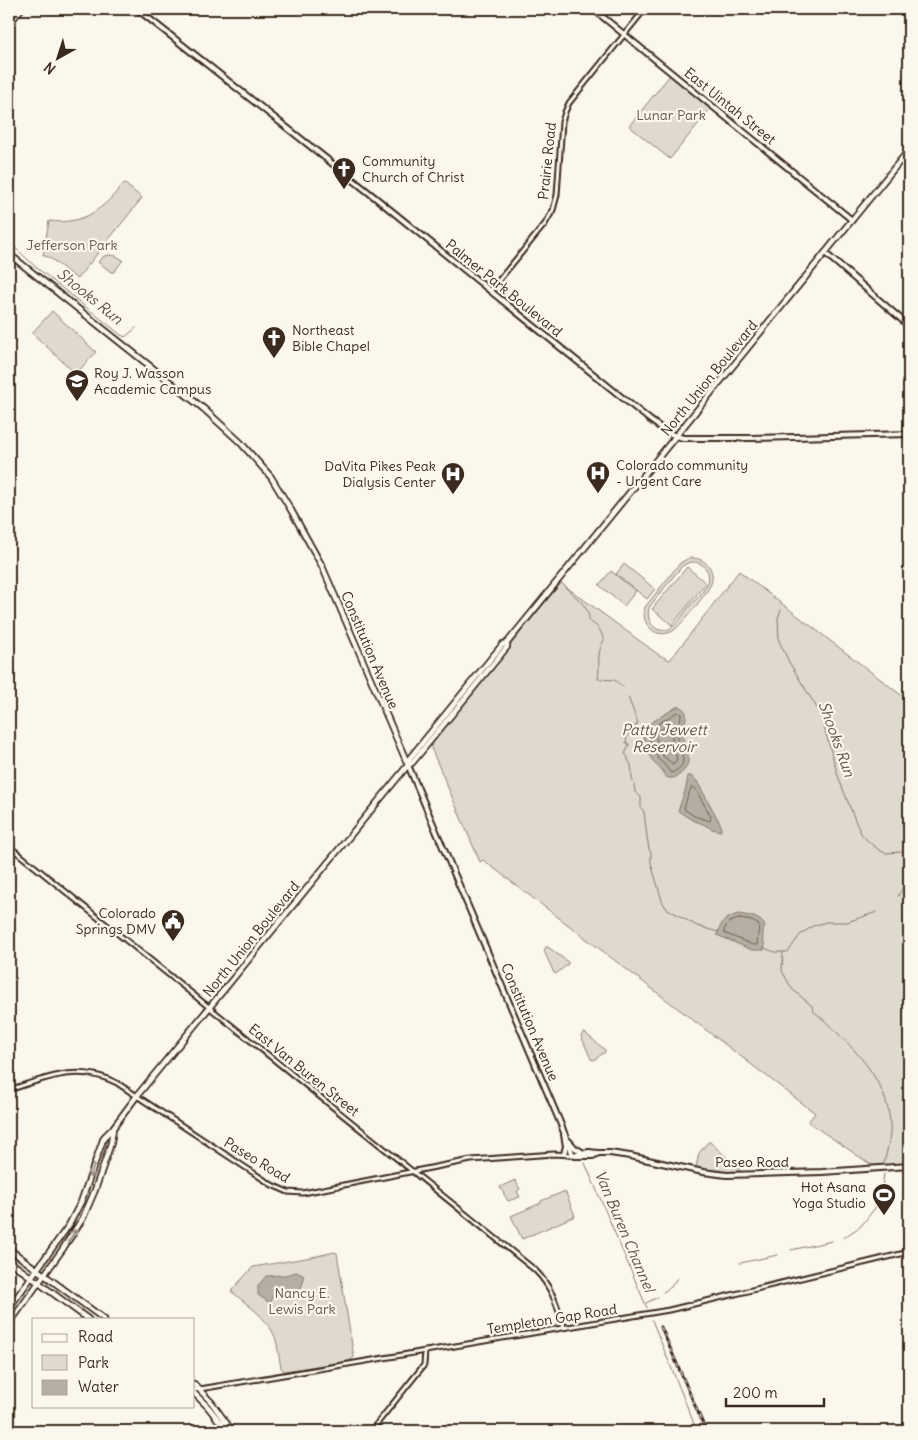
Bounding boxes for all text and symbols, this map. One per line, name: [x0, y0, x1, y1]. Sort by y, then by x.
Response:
north arrow: [32, 32, 82, 82]
text: N: [40, 58, 59, 78]
street label: East Uintah Street: [681, 64, 780, 149]
park label: Lunar Park: [636, 106, 706, 124]
street label: Prairie Road: [534, 121, 560, 201]
place label: Community Church of Christ: [362, 152, 465, 186]
church icon: Community Church of Christ: [331, 156, 357, 190]
street label: Palmer Park Boulevard: [442, 235, 566, 341]
park label: Jefferson Park: [26, 236, 118, 254]
water label: Shooks Run: [53, 264, 127, 328]
street label: North Union Boulevard: [657, 317, 761, 439]
place label: Northeast Bible Chapel: [292, 321, 370, 355]
church icon: Northeast Bible Chapel: [261, 325, 287, 359]
place label: Roy J. Wasson Academic Campus: [94, 364, 211, 398]
school or university icon: Roy J. Wasson Academic Campus: [64, 368, 90, 402]
place label: Colorado community - Urgent Care: [616, 456, 748, 490]
place label: DaVita Pikes Peak Dialysis Center: [324, 457, 436, 491]
hospital icon: Colorado community - Urgent Care: [585, 460, 611, 494]
hospital icon: DaVita Pikes Peak Dialysis Center: [440, 461, 466, 495]
street label: Constitution Avenue: [337, 588, 403, 712]
water label: Shooks Run: [815, 699, 860, 780]
water label: Patty Jewett Reservoir: [621, 720, 708, 756]
street label: North Union Boulevard: [199, 878, 303, 1000]
place label: Colorado Springs DMV: [76, 904, 156, 938]
public building icon: Colorado Springs DMV: [160, 908, 186, 942]
street label: Constitution Avenue: [497, 960, 563, 1084]
street label: East Van Buren Street: [245, 1020, 363, 1120]
street label: Paseo Road: [221, 1133, 293, 1187]
street label: Paseo Road: [715, 1153, 789, 1171]
one-way arrow: [87, 1163, 96, 1179]
water label: Van Buren Channel: [591, 1167, 660, 1297]
place label: Hot Asana Yoga Studio: [793, 1178, 866, 1212]
sports icon: Hot Asana Yoga Studio: [871, 1182, 897, 1216]
one-way arrow: [67, 1229, 77, 1243]
park label: Nancy E. Lewis Park: [268, 1284, 336, 1318]
street label: Templeton Gap Road: [486, 1300, 618, 1338]
legend: [32, 1318, 195, 1408]
text: Road: [78, 1327, 113, 1346]
text: Park: [78, 1353, 109, 1372]
scale bar: [726, 1375, 823, 1407]
text: Water: [78, 1377, 119, 1396]
text: 200 m: [733, 1383, 778, 1402]

